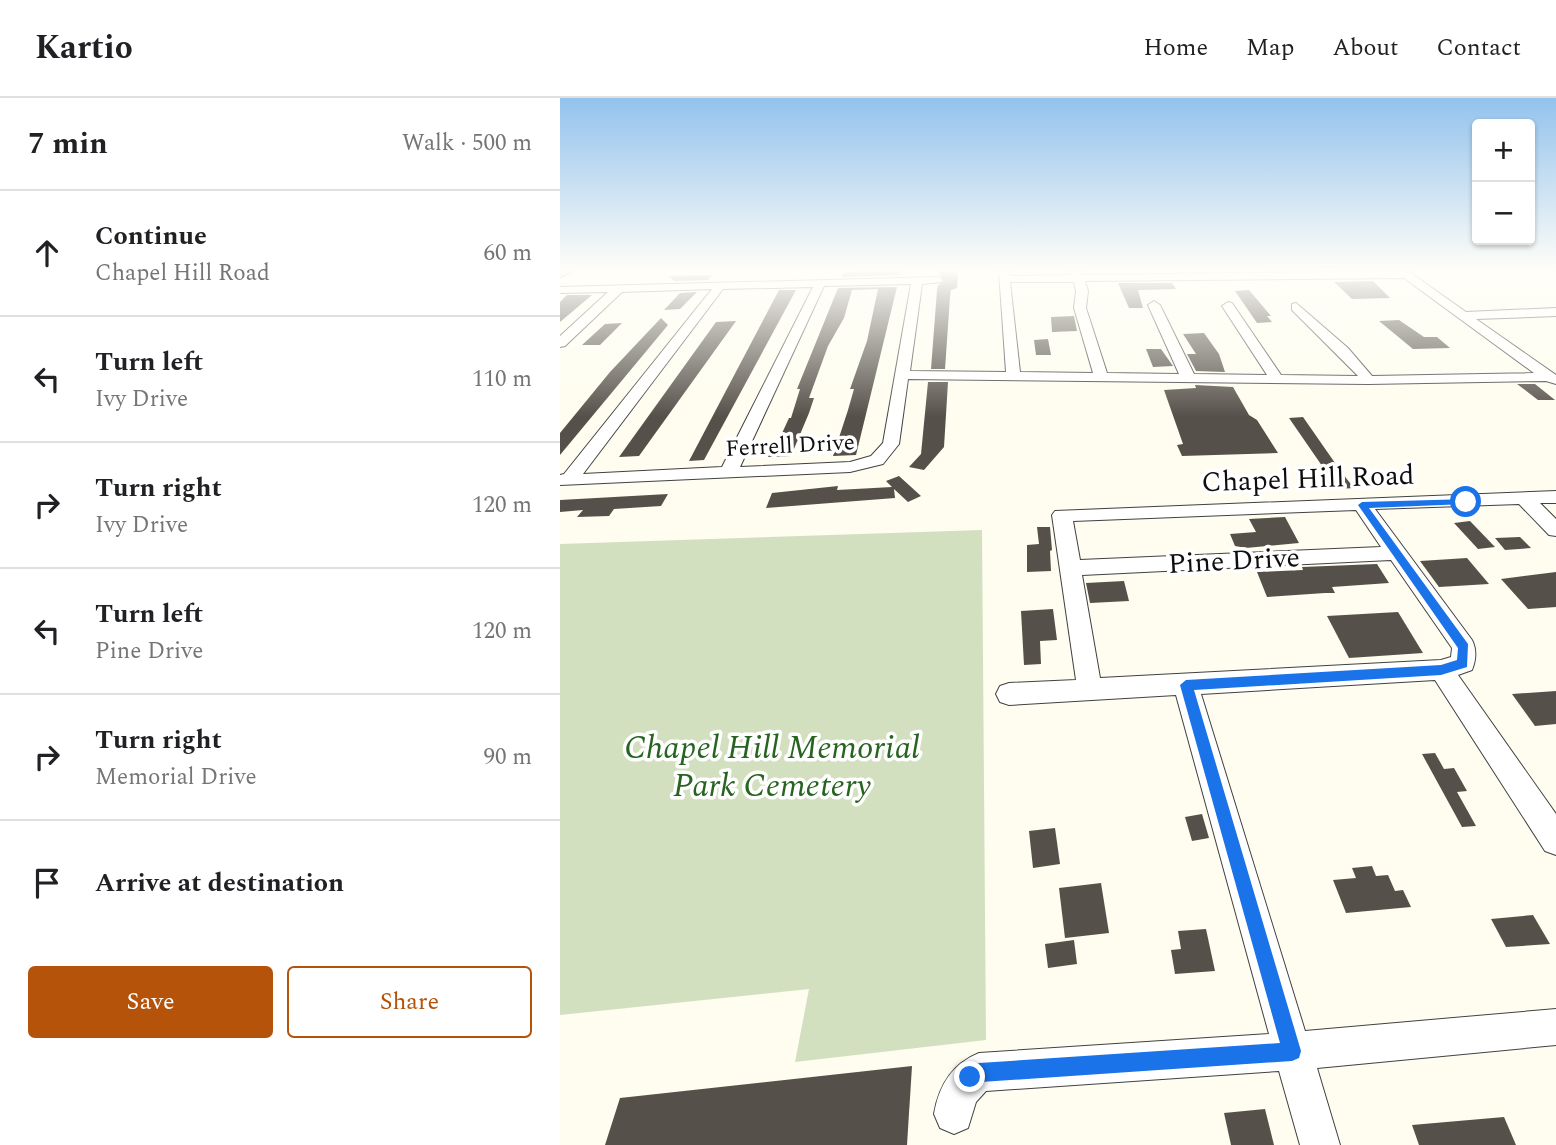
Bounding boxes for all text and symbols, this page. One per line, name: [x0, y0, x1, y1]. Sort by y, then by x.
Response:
text: Kartio: [35, 23, 133, 73]
text: Home: [1143, 30, 1208, 66]
text: Map: [1246, 30, 1294, 66]
text: About: [1332, 30, 1398, 66]
text: Contact: [1436, 30, 1521, 66]
map controls: [1472, 119, 1535, 245]
button: +: [1472, 119, 1535, 182]
text: 7 min: [28, 121, 108, 167]
text: Walk · 500 m: [402, 126, 532, 161]
button: −: [1472, 182, 1535, 245]
text: Continue: [95, 216, 207, 256]
icon: ahead: [28, 234, 66, 272]
text: 60 m: [483, 236, 532, 271]
text: Chapel Hill Road: [95, 256, 270, 291]
text: Turn left: [95, 342, 203, 382]
icon: left: [28, 360, 66, 398]
text: 110 m: [472, 362, 532, 397]
text: Ivy Drive: [95, 382, 188, 417]
street label: Ferrell Drive: [724, 425, 856, 467]
street label: Chapel Hill Road: [1201, 454, 1415, 504]
text: Turn right: [95, 468, 222, 508]
icon: right: [28, 486, 66, 524]
route start: [1450, 486, 1481, 517]
text: 120 m: [472, 488, 532, 523]
text: Ivy Drive: [95, 508, 188, 543]
street label: Pine Drive: [1167, 536, 1301, 586]
text: Turn left: [95, 594, 203, 634]
icon: left: [28, 612, 66, 650]
text: 120 m: [472, 614, 532, 649]
text: Pine Drive: [95, 634, 203, 669]
text: Turn right: [95, 720, 222, 760]
park label: Chapel Hill Memorial Park Cemetery: [624, 723, 920, 811]
icon: right: [28, 738, 66, 776]
text: 90 m: [483, 740, 532, 775]
text: Memorial Drive: [95, 760, 257, 795]
text: Arrive at destination: [95, 863, 344, 903]
icon: arrive: [28, 864, 66, 902]
button: Save: [28, 966, 273, 1038]
button: Share: [287, 966, 532, 1038]
route end: [954, 1061, 985, 1092]

